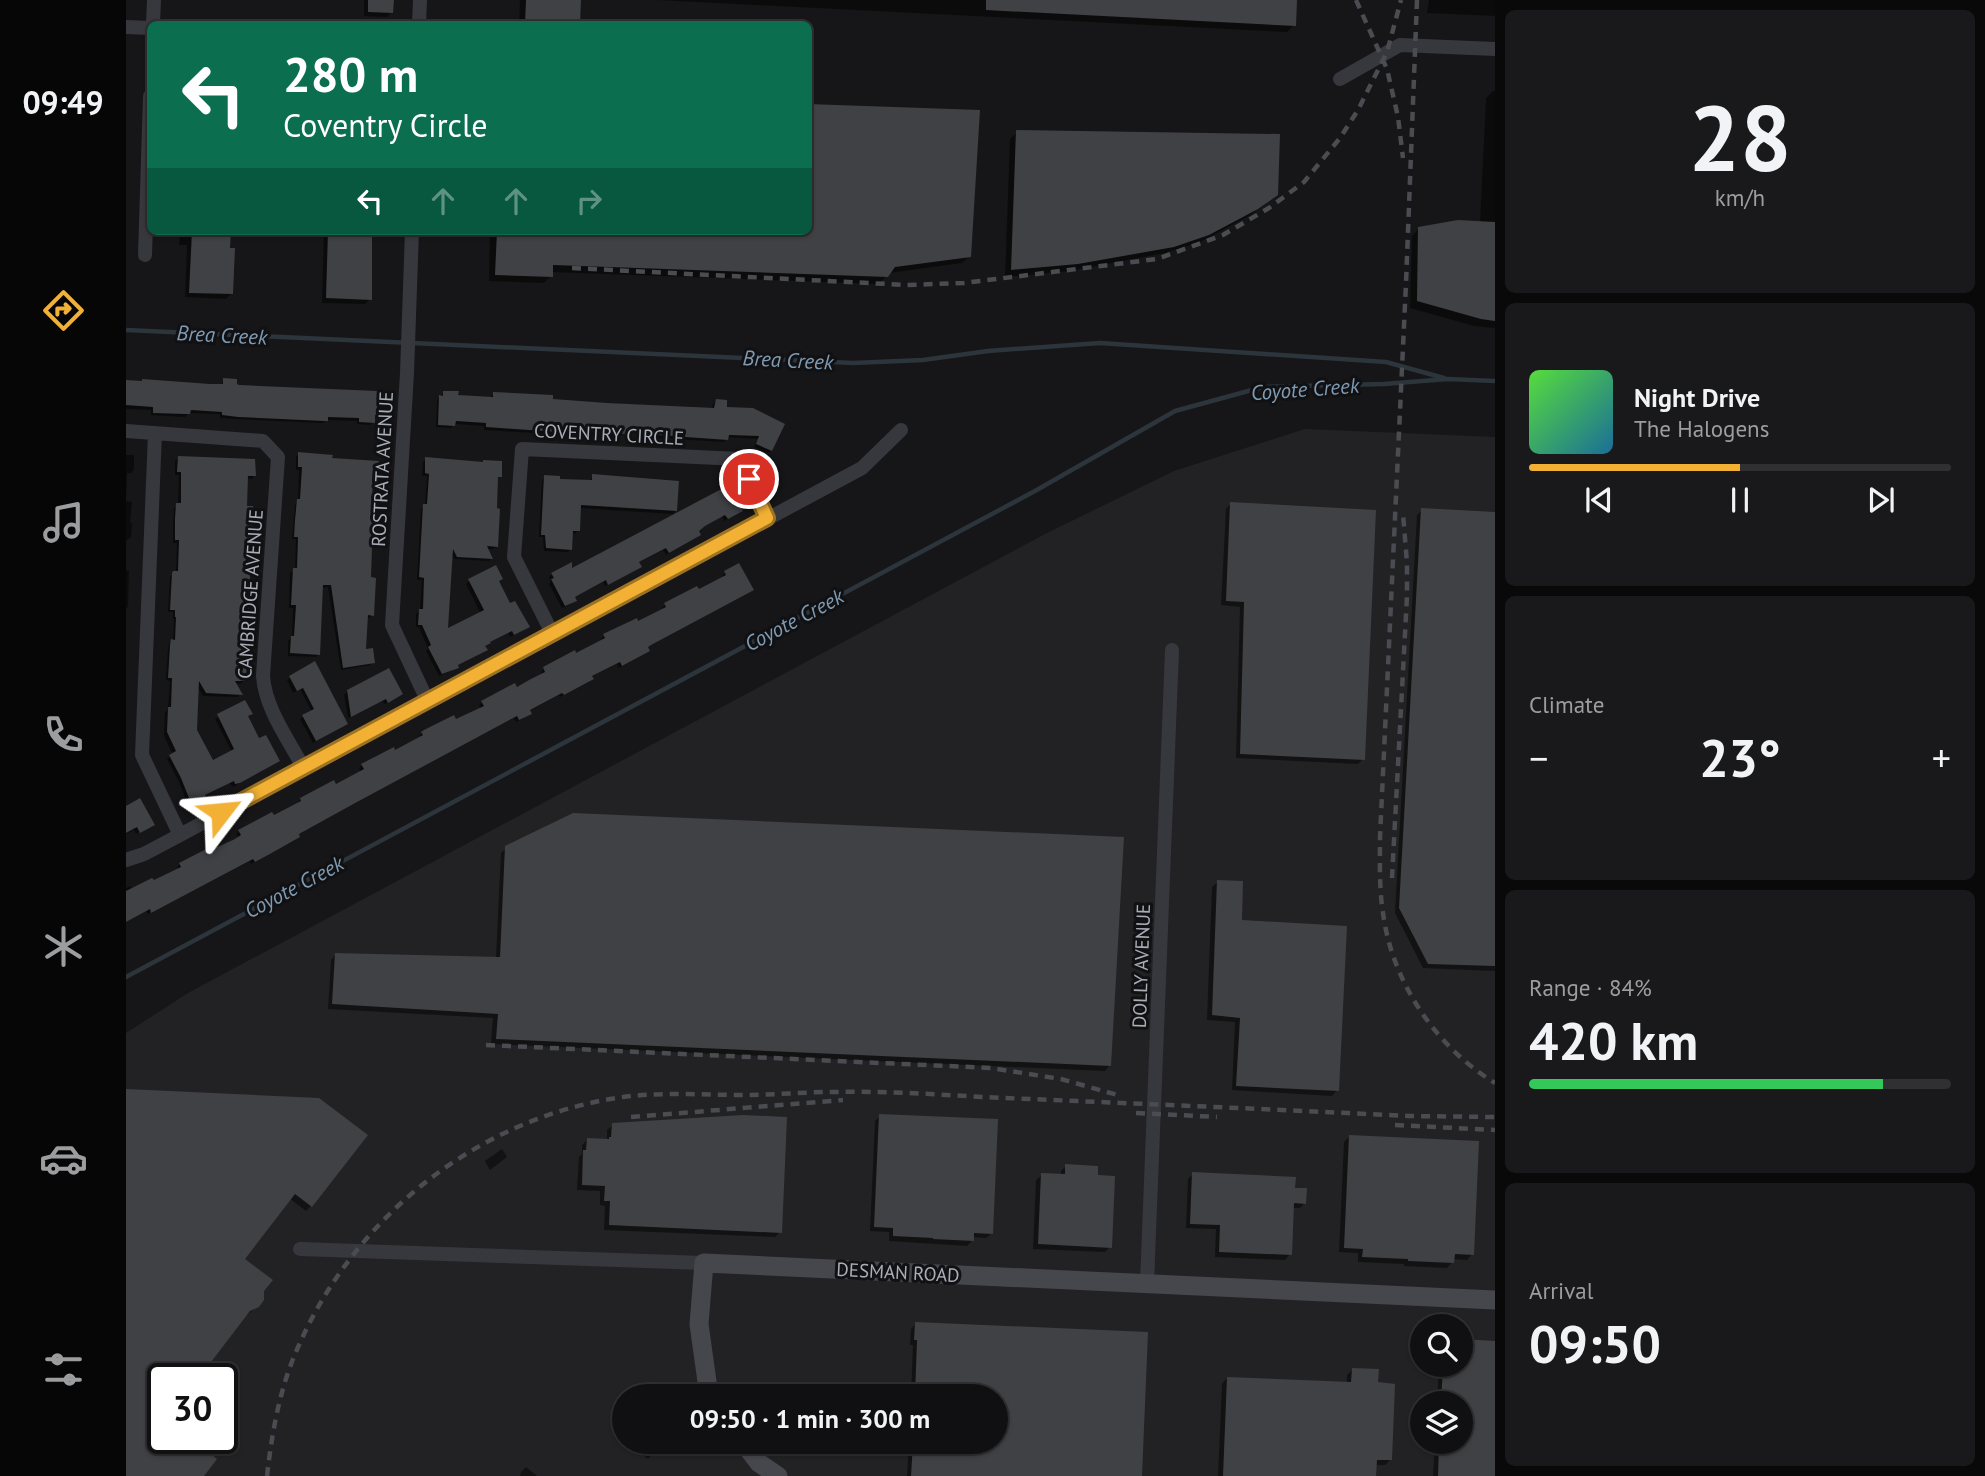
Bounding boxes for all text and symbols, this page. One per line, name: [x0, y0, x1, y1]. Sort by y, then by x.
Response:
text: 280 m: [283, 42, 418, 106]
icon: left: [168, 49, 259, 140]
text: 28: [1688, 78, 1792, 196]
text: 09:49: [22, 81, 104, 123]
text: Coventry Circle: [283, 104, 488, 146]
icon: left: [351, 182, 389, 220]
icon: ahead: [424, 182, 462, 220]
icon: ahead: [497, 182, 535, 220]
icon: right: [570, 182, 608, 220]
text: km/h: [1715, 183, 1765, 212]
icon: directions: [39, 286, 88, 335]
water label: Brea Creek: [176, 319, 270, 351]
water label: Brea Creek: [742, 344, 836, 376]
water label: Coyote Creek: [1250, 372, 1362, 406]
text: Night Drive: [1634, 381, 1760, 414]
street label: ROSTRATA AVENUE: [366, 391, 398, 547]
text: The Halogens: [1634, 414, 1769, 443]
street label: COVENTRY CIRCLE: [533, 418, 685, 450]
pin: [719, 449, 779, 509]
icon: arrive: [730, 460, 768, 498]
icon: previous: [1580, 481, 1618, 519]
icon: pause: [1721, 481, 1759, 519]
icon: next: [1862, 481, 1900, 519]
icon: music: [39, 498, 88, 547]
street label: CAMBRIDGE AVENUE: [232, 509, 268, 679]
water label: Coyote Creek: [740, 582, 850, 657]
text: Climate: [1529, 690, 1604, 719]
icon: phone: [39, 710, 88, 759]
text: 23°: [1699, 724, 1781, 791]
text: −: [1529, 733, 1548, 782]
text: +: [1932, 733, 1951, 782]
position arrow: [184, 775, 258, 849]
water label: Coyote Creek: [240, 849, 350, 924]
street label: DOLLY AVENUE: [1127, 903, 1155, 1029]
icon: climate: [39, 922, 88, 971]
text: Range · 84%: [1529, 973, 1652, 1002]
text: 420 km: [1529, 1007, 1698, 1074]
icon: car: [39, 1134, 88, 1183]
street label: DESMAN ROAD: [836, 1257, 960, 1287]
text: Arrival: [1529, 1276, 1593, 1305]
text: 09:50: [1529, 1310, 1661, 1377]
map controls: [1410, 1314, 1473, 1454]
button: search: [1410, 1314, 1473, 1377]
icon: filters: [39, 1345, 88, 1394]
speed limit sign: 30: [147, 1363, 238, 1454]
button: layers: [1410, 1391, 1473, 1454]
text: 09:50 · 1 min · 300 m: [690, 1402, 930, 1435]

